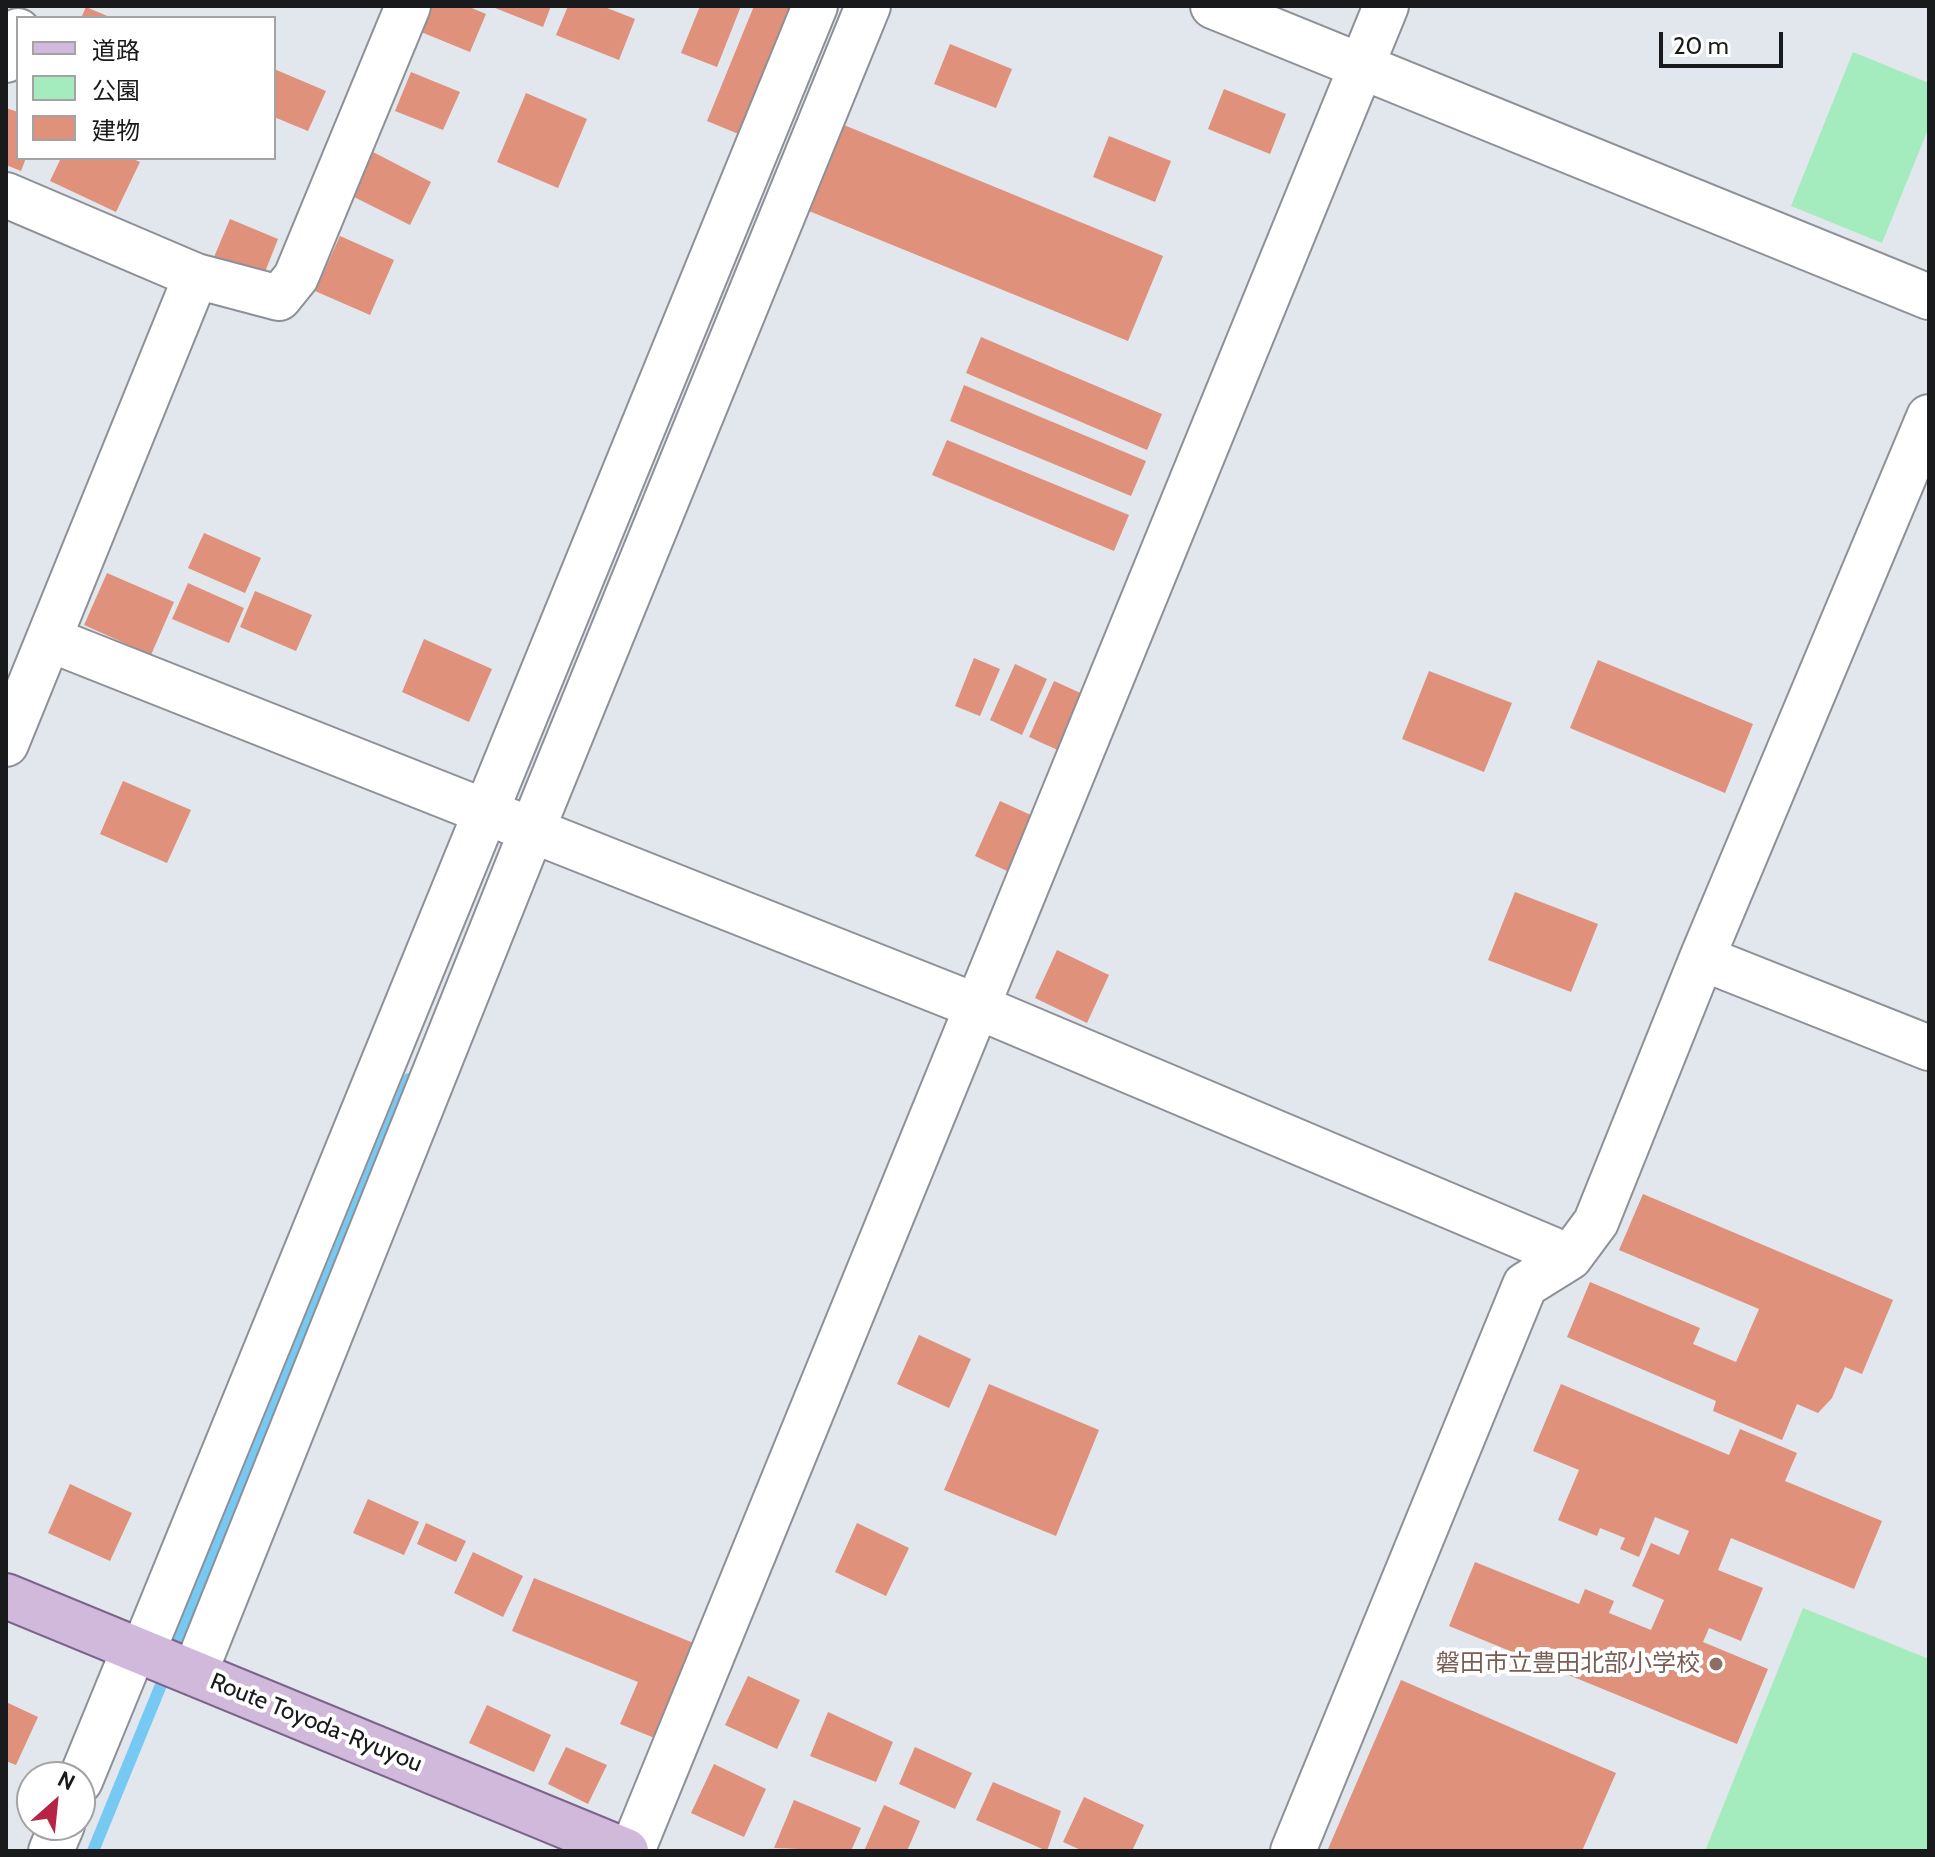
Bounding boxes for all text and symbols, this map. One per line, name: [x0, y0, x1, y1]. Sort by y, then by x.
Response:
legend: [16, 16, 276, 160]
scale bar: [1663, 16, 1787, 66]
text: 20 m: [1673, 31, 1729, 60]
text: 道路: [92, 36, 140, 65]
text: 公園: [92, 76, 140, 105]
text: 建物: [92, 116, 140, 145]
place label: 磐田市立豊田北部小学校: [1436, 1650, 1700, 1678]
marker: 磐田市立豊田北部小学校: [1707, 1655, 1725, 1673]
street label: Route Toyoda-Ryuyou: [206, 1667, 426, 1779]
north arrow: [16, 1761, 96, 1841]
text: N: [53, 1765, 79, 1797]

